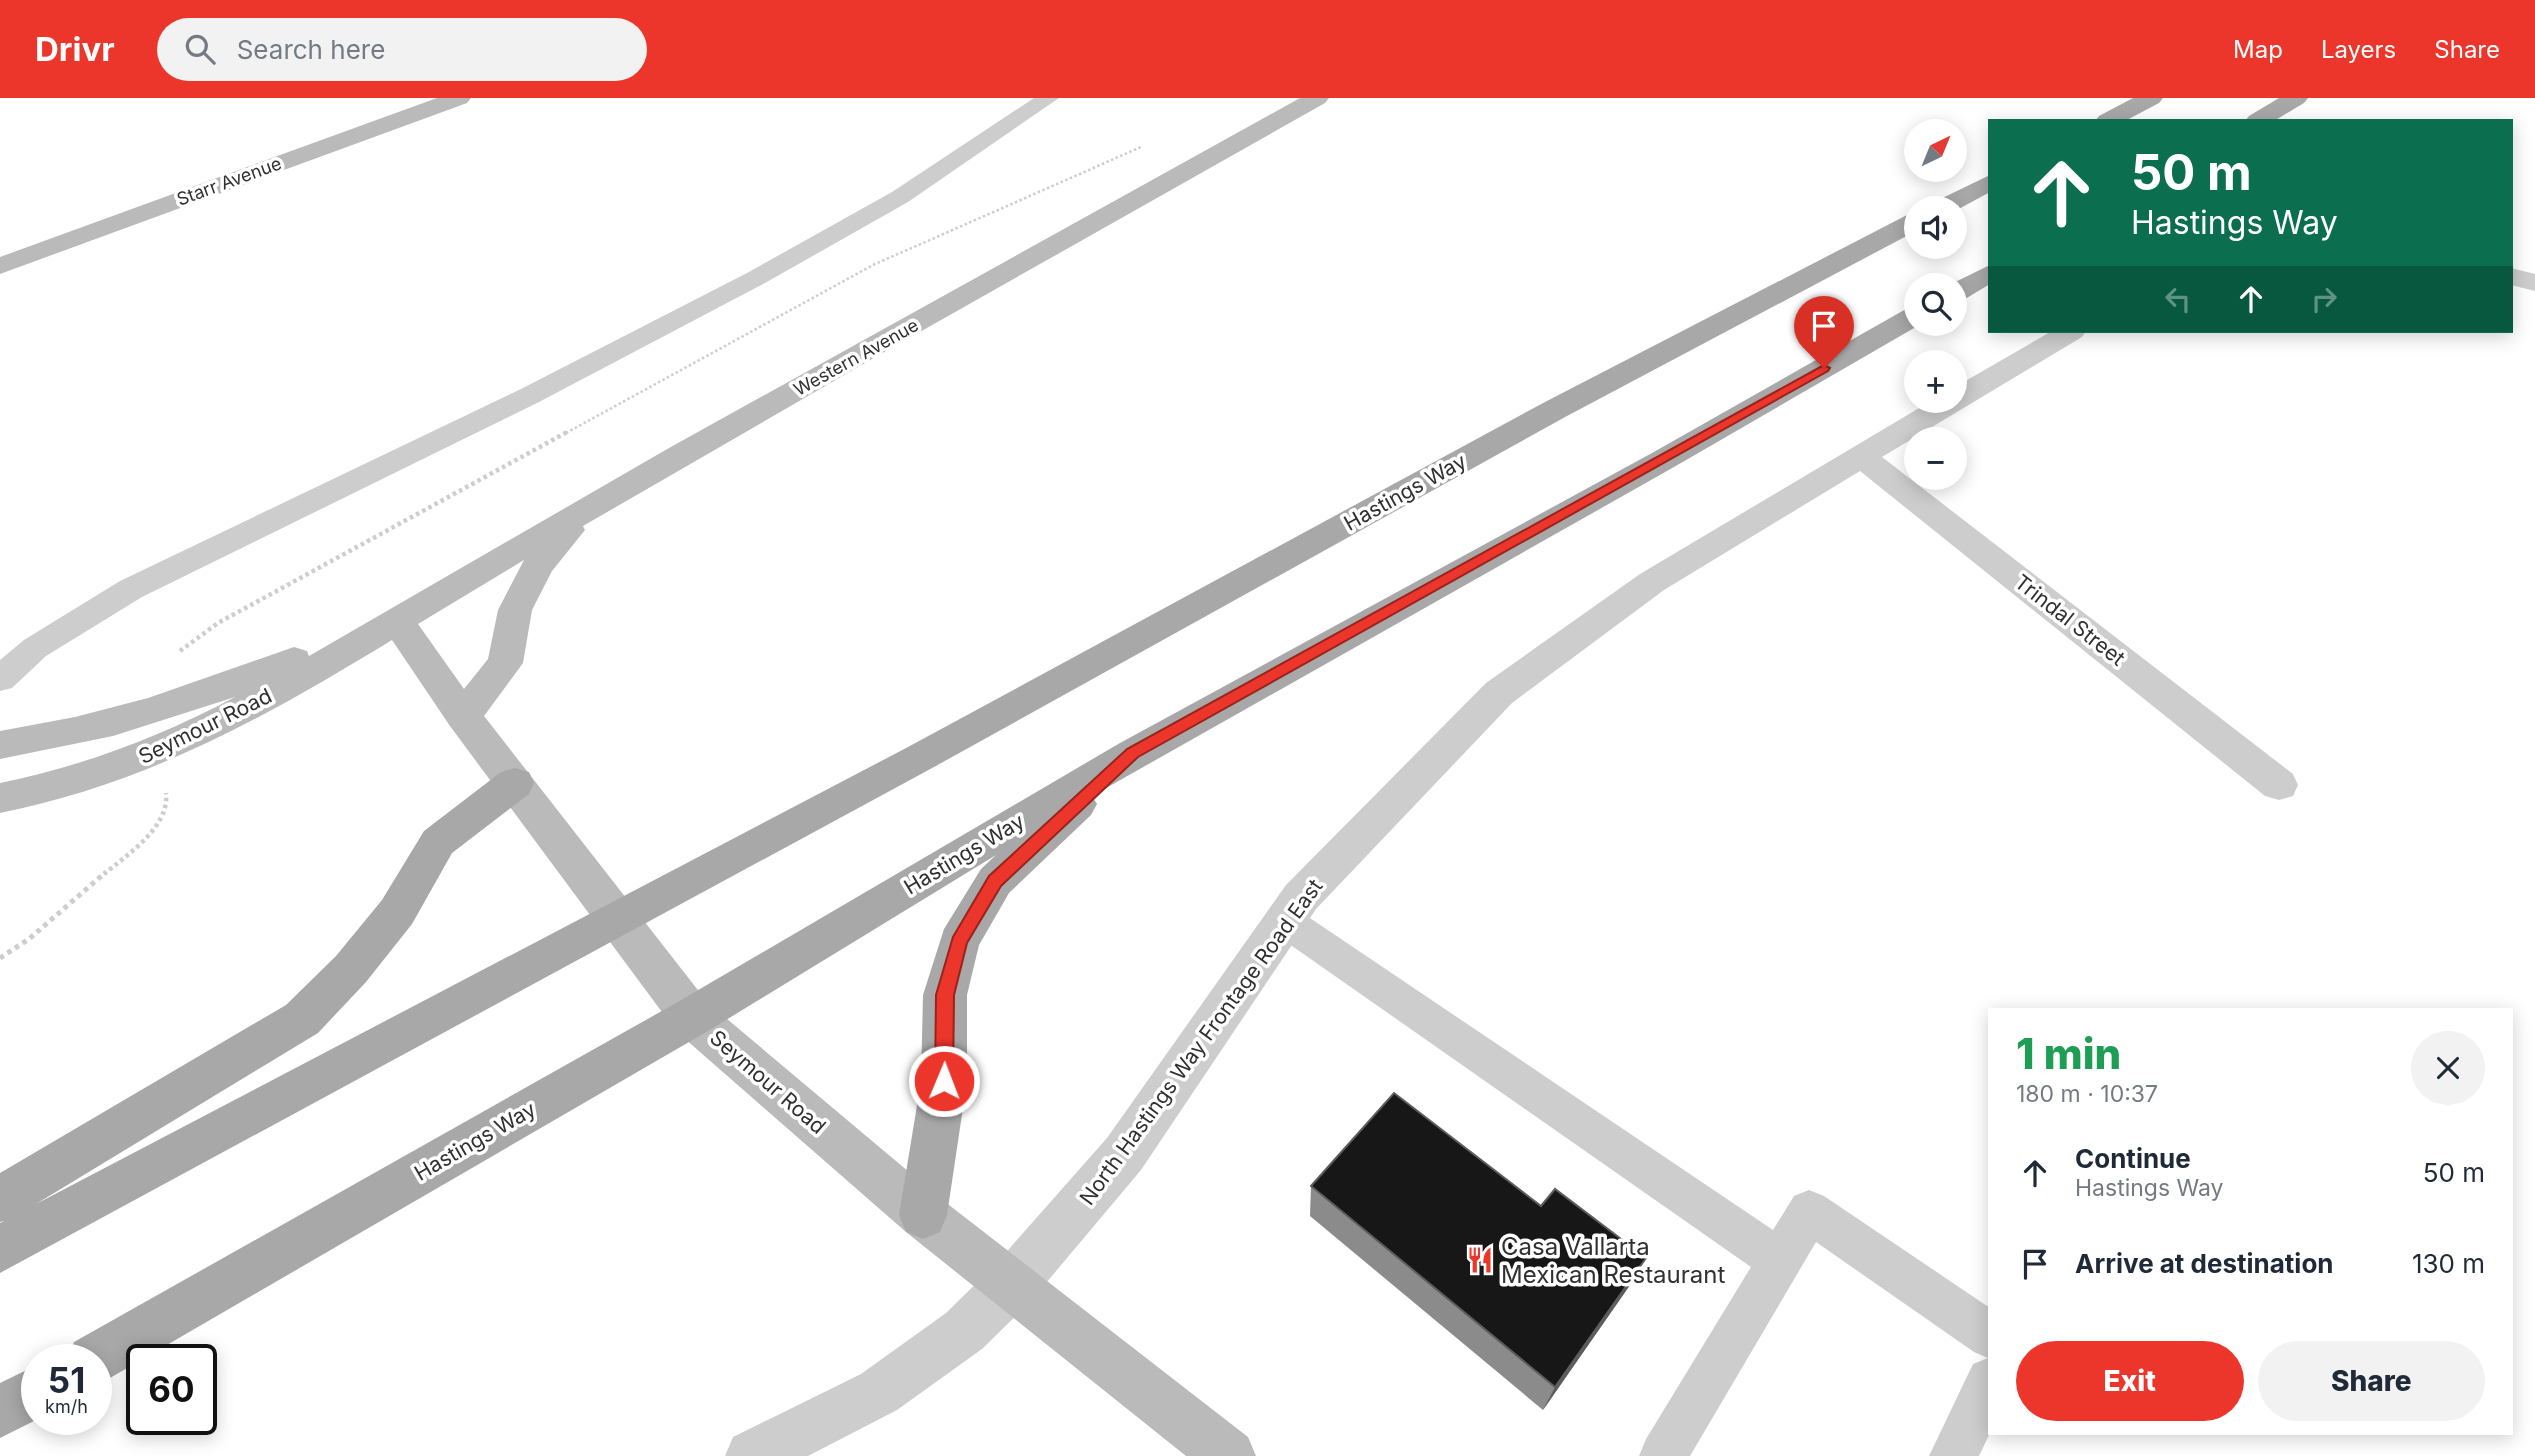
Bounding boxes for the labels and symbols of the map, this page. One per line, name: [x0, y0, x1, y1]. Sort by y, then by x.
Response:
north arrow: [1904, 119, 1967, 182]
street label: Starr Avenue: [174, 152, 284, 210]
pin: [1794, 296, 1854, 368]
street label: Western Avenue: [790, 314, 922, 400]
street label: Hastings Way: [1340, 448, 1471, 536]
street label: Trindal Street: [2010, 569, 2130, 671]
street label: Seymour Road: [134, 683, 276, 769]
street label: Hastings Way: [899, 808, 1029, 900]
street label: North Hastings Way Frontage Road East: [1074, 874, 1328, 1210]
street label: Seymour Road: [705, 1025, 831, 1139]
position arrow: [907, 1044, 981, 1118]
street label: Hastings Way: [410, 1096, 540, 1186]
place label: Casa Vallarta Mexican Restaurant: [1501, 1232, 1725, 1289]
restaurant icon: Casa Vallarta Mexican Restaurant: [1465, 1245, 1495, 1275]
speed limit sign: 60: [126, 1344, 217, 1435]

